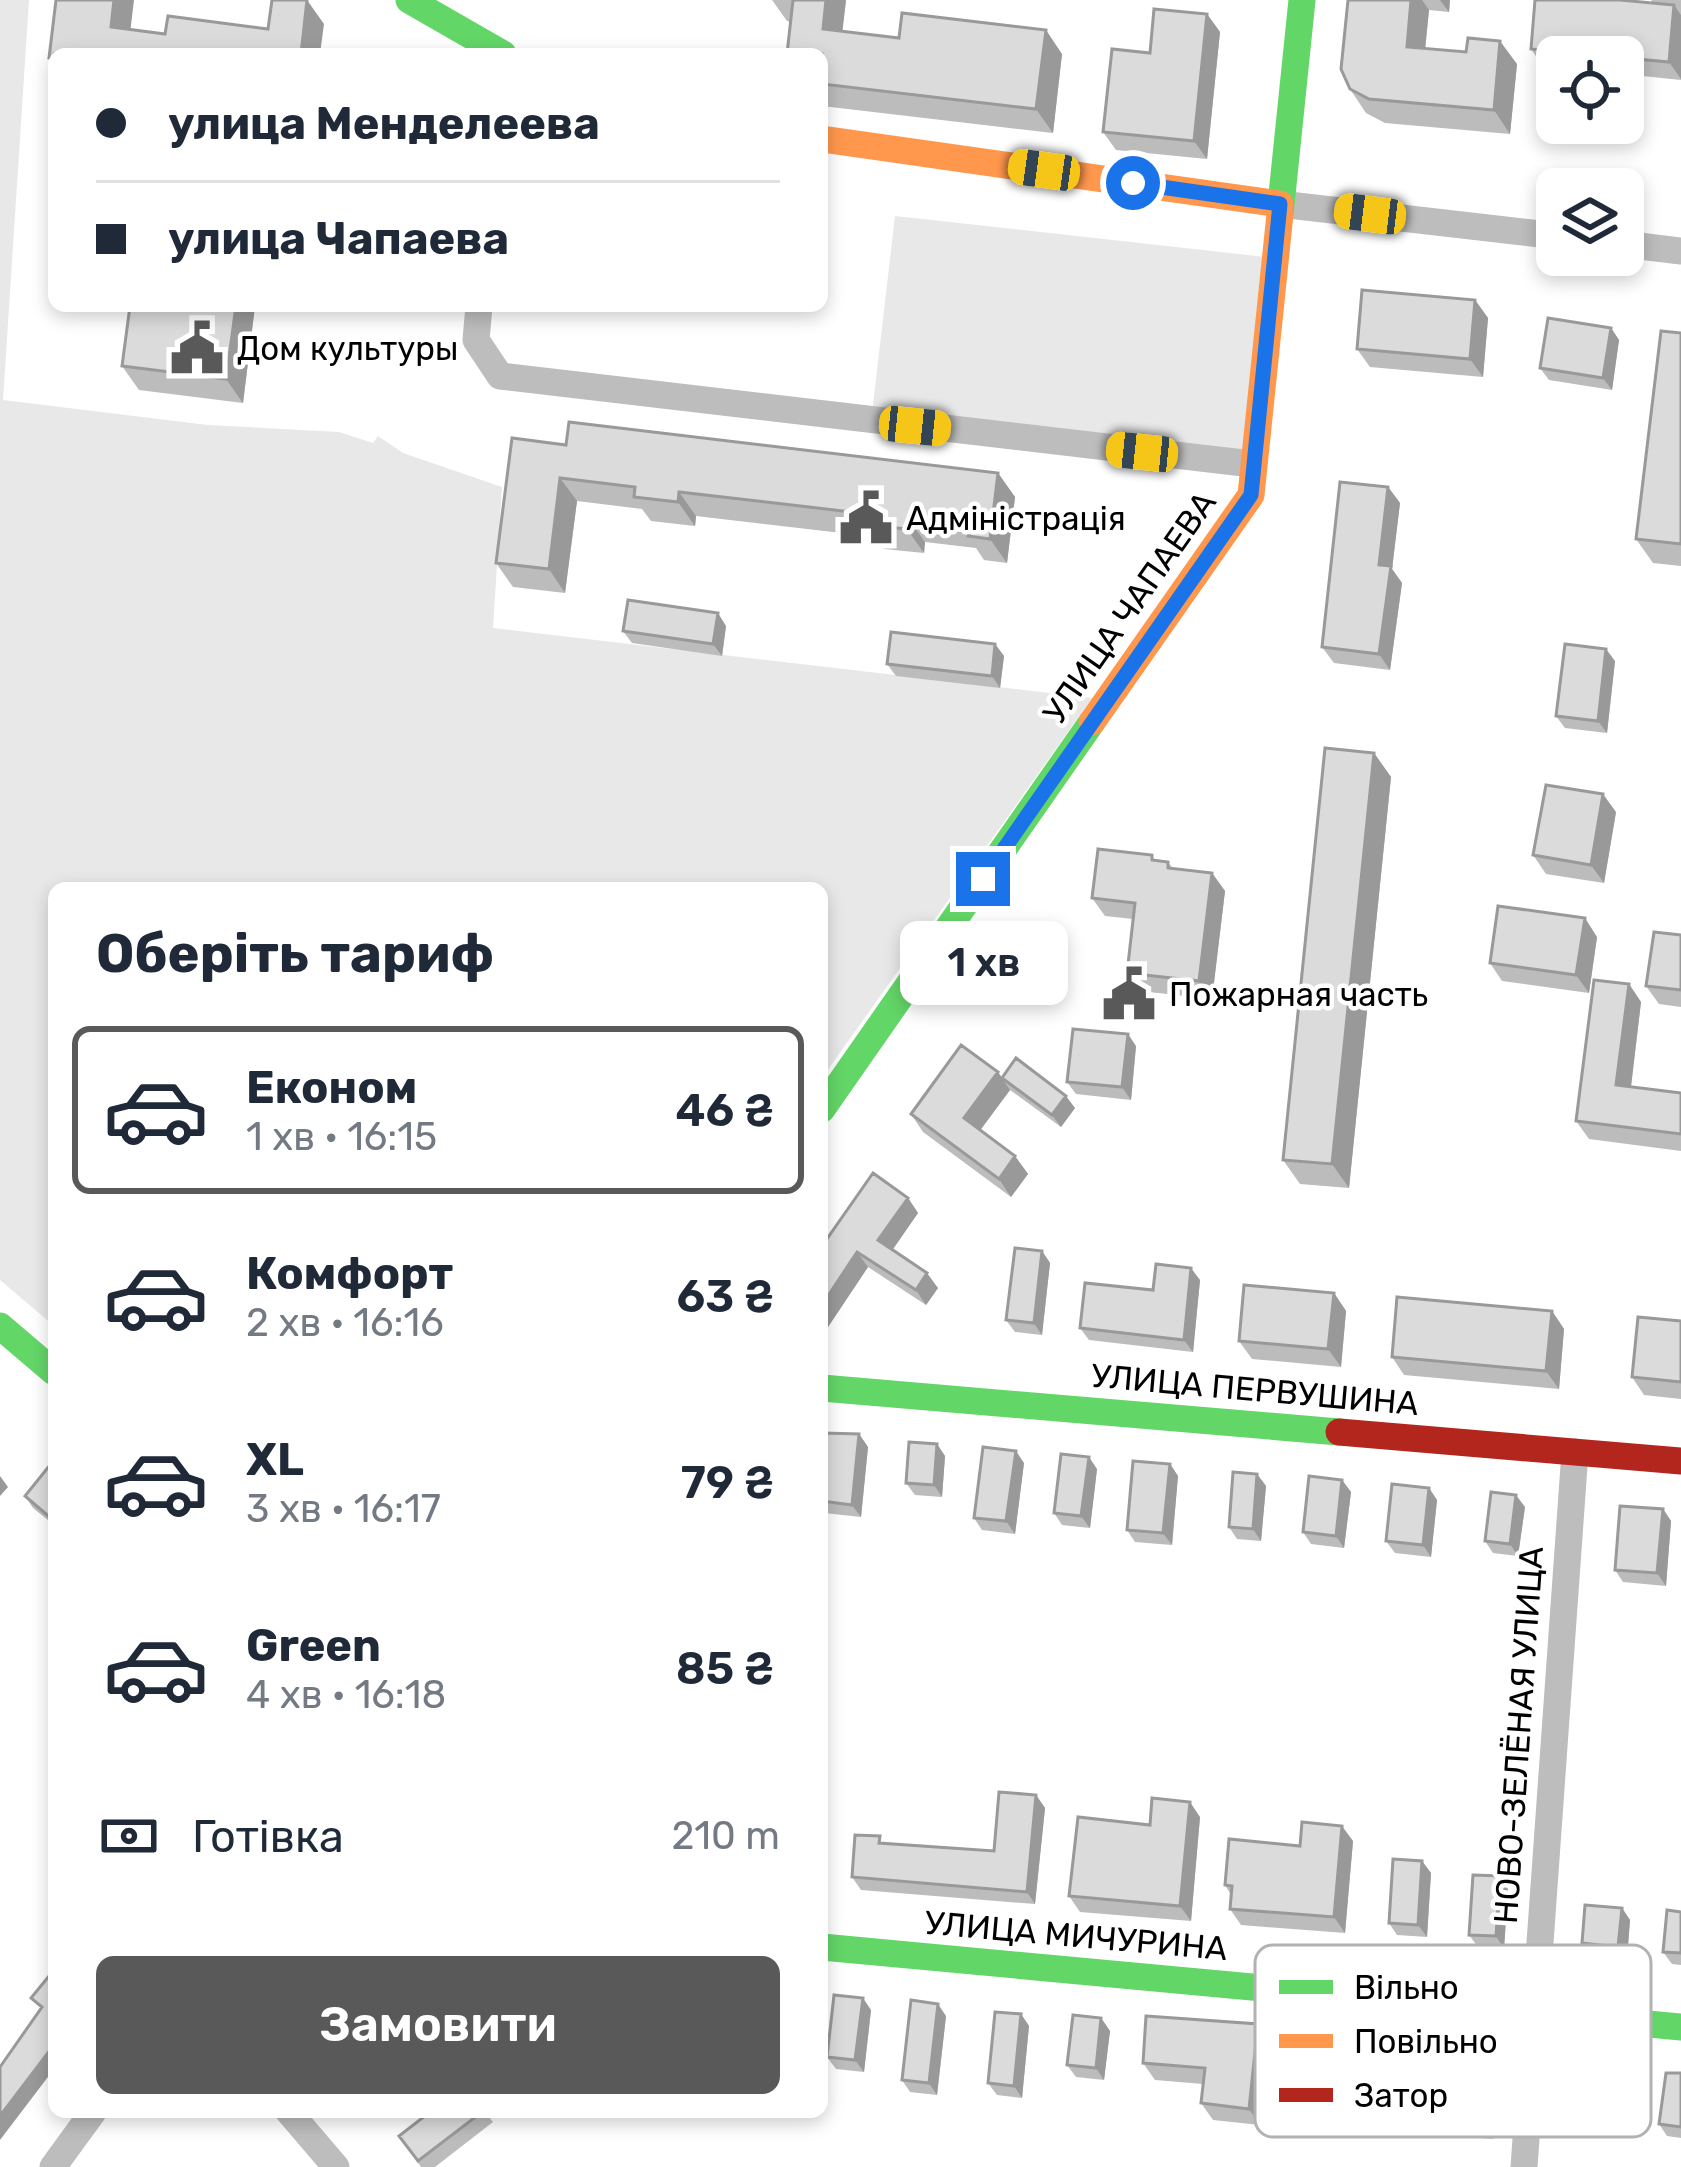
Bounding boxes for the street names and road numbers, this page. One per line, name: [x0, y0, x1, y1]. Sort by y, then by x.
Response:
street label: УЛИЦА ЧАПАЕВА: [1035, 484, 1224, 731]
street label: УЛИЦА ПЕРВУШИНА: [1090, 1356, 1420, 1423]
street label: НОВО-ЗЕЛЁНАЯ УЛИЦА: [1486, 1545, 1551, 1925]
street label: УЛИЦА МИЧУРИНА: [923, 1903, 1229, 1968]

